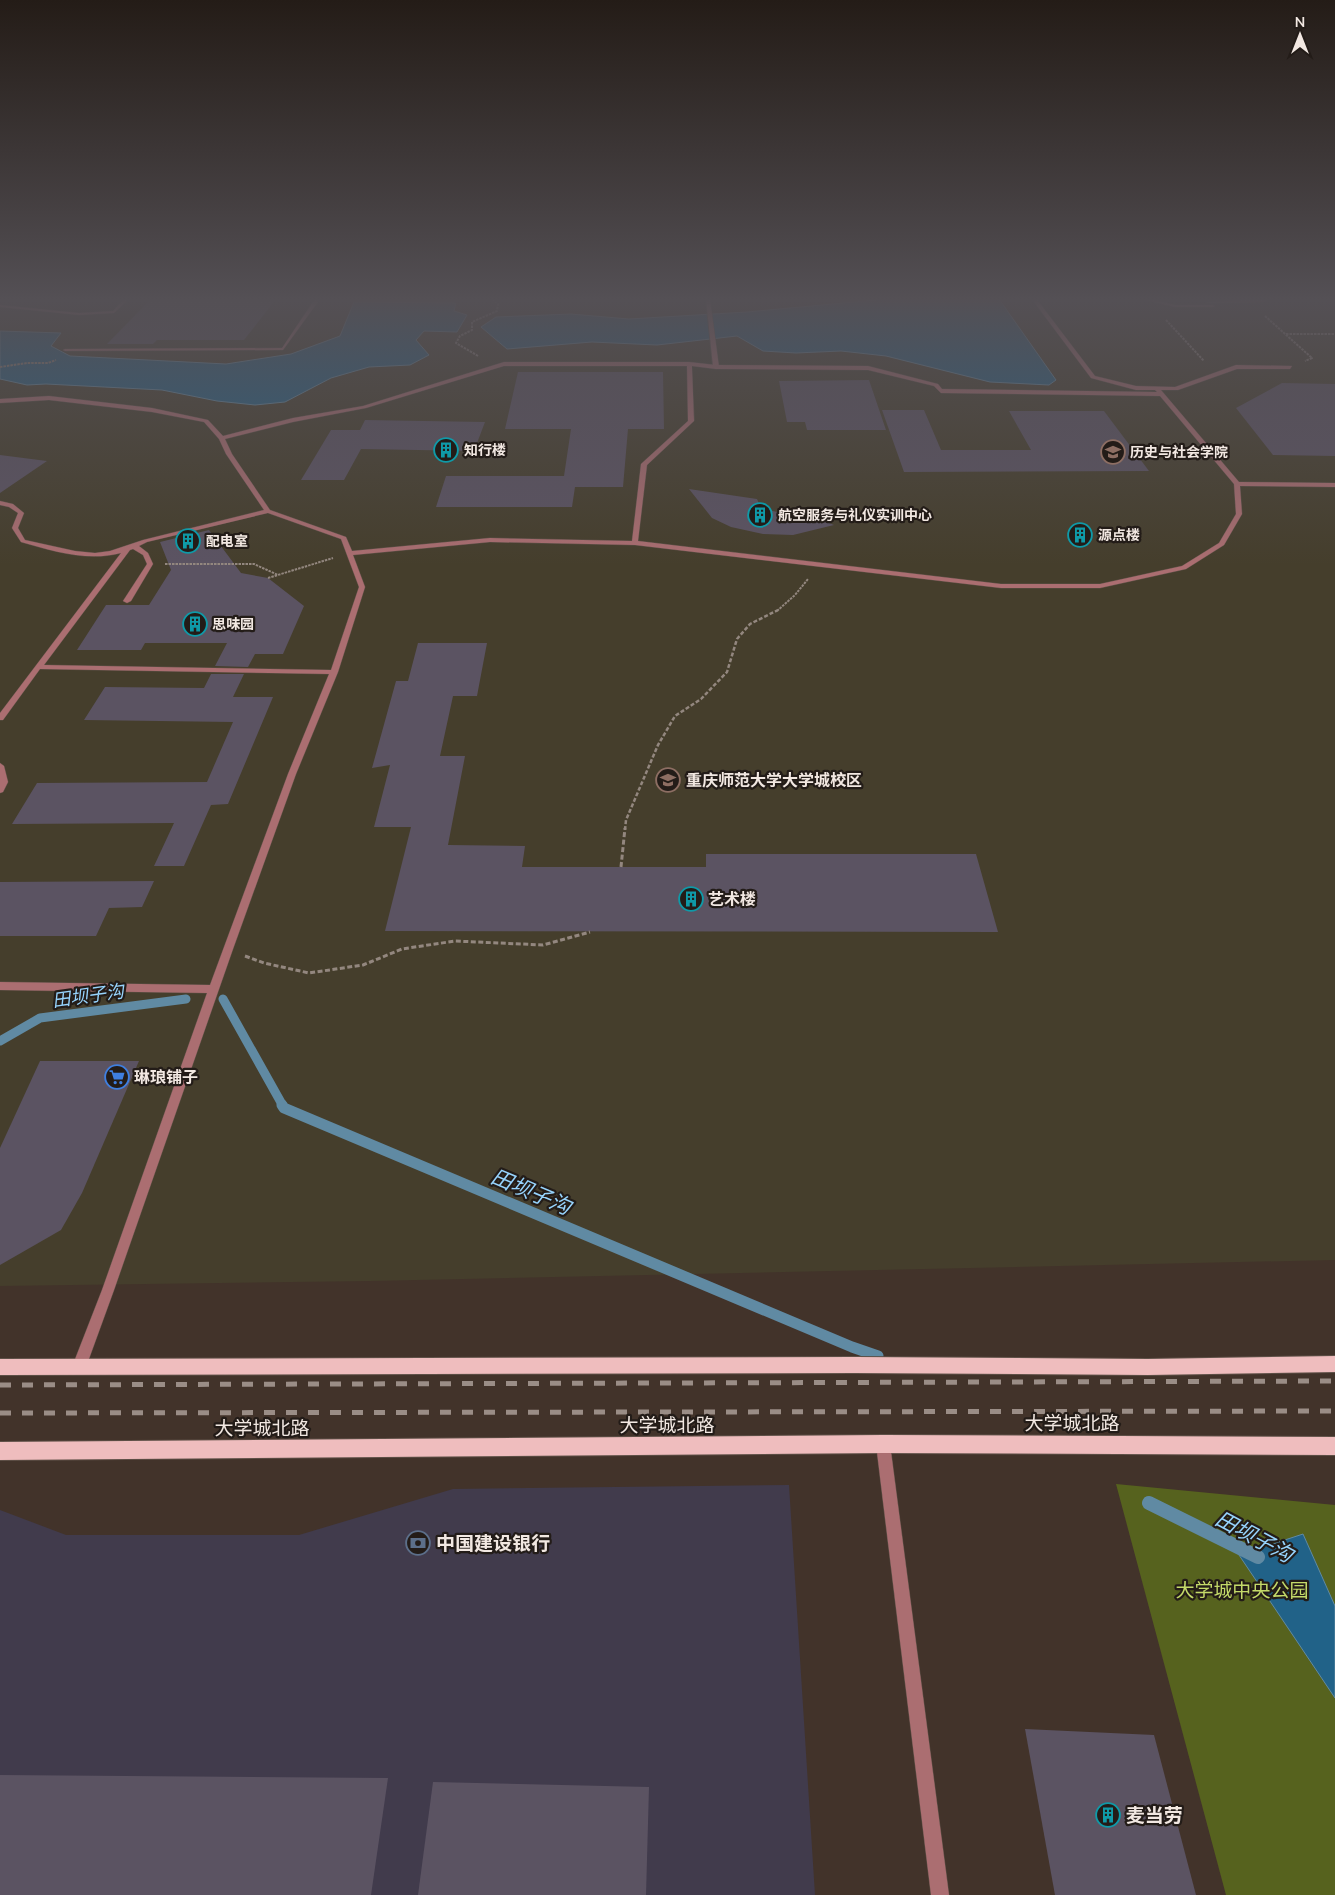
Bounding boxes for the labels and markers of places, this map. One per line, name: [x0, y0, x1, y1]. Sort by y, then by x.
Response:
building icon: 知行楼: [433, 437, 459, 463]
school or university icon: 历史与社会学院: [1100, 439, 1126, 465]
place label: 知行楼: [464, 441, 506, 460]
place label: 历史与社会学院: [1130, 443, 1228, 462]
building icon: 航空服务与礼仪实训中心: [747, 502, 773, 528]
place label: 航空服务与礼仪实训中心: [778, 506, 932, 525]
building icon: 源点楼: [1067, 522, 1093, 548]
place label: 源点楼: [1098, 526, 1140, 545]
building icon: 配电室: [175, 528, 201, 554]
place label: 配电室: [206, 532, 248, 551]
building icon: 思味园: [182, 611, 208, 637]
place label: 思味园: [212, 615, 254, 634]
school or university icon: 重庆师范大学大学城校区: [655, 767, 681, 793]
place label: 重庆师范大学大学城校区: [686, 770, 862, 792]
building icon: 艺术楼: [678, 886, 704, 912]
place label: 艺术楼: [708, 889, 756, 911]
supermarket icon: 琳琅铺子: [104, 1064, 130, 1090]
place label: 琳琅铺子: [134, 1067, 198, 1089]
bank icon: 中国建设银行: [405, 1530, 431, 1556]
place label: 中国建设银行: [436, 1531, 550, 1557]
building icon: 麦当劳: [1095, 1802, 1121, 1828]
place label: 麦当劳: [1126, 1803, 1183, 1829]

